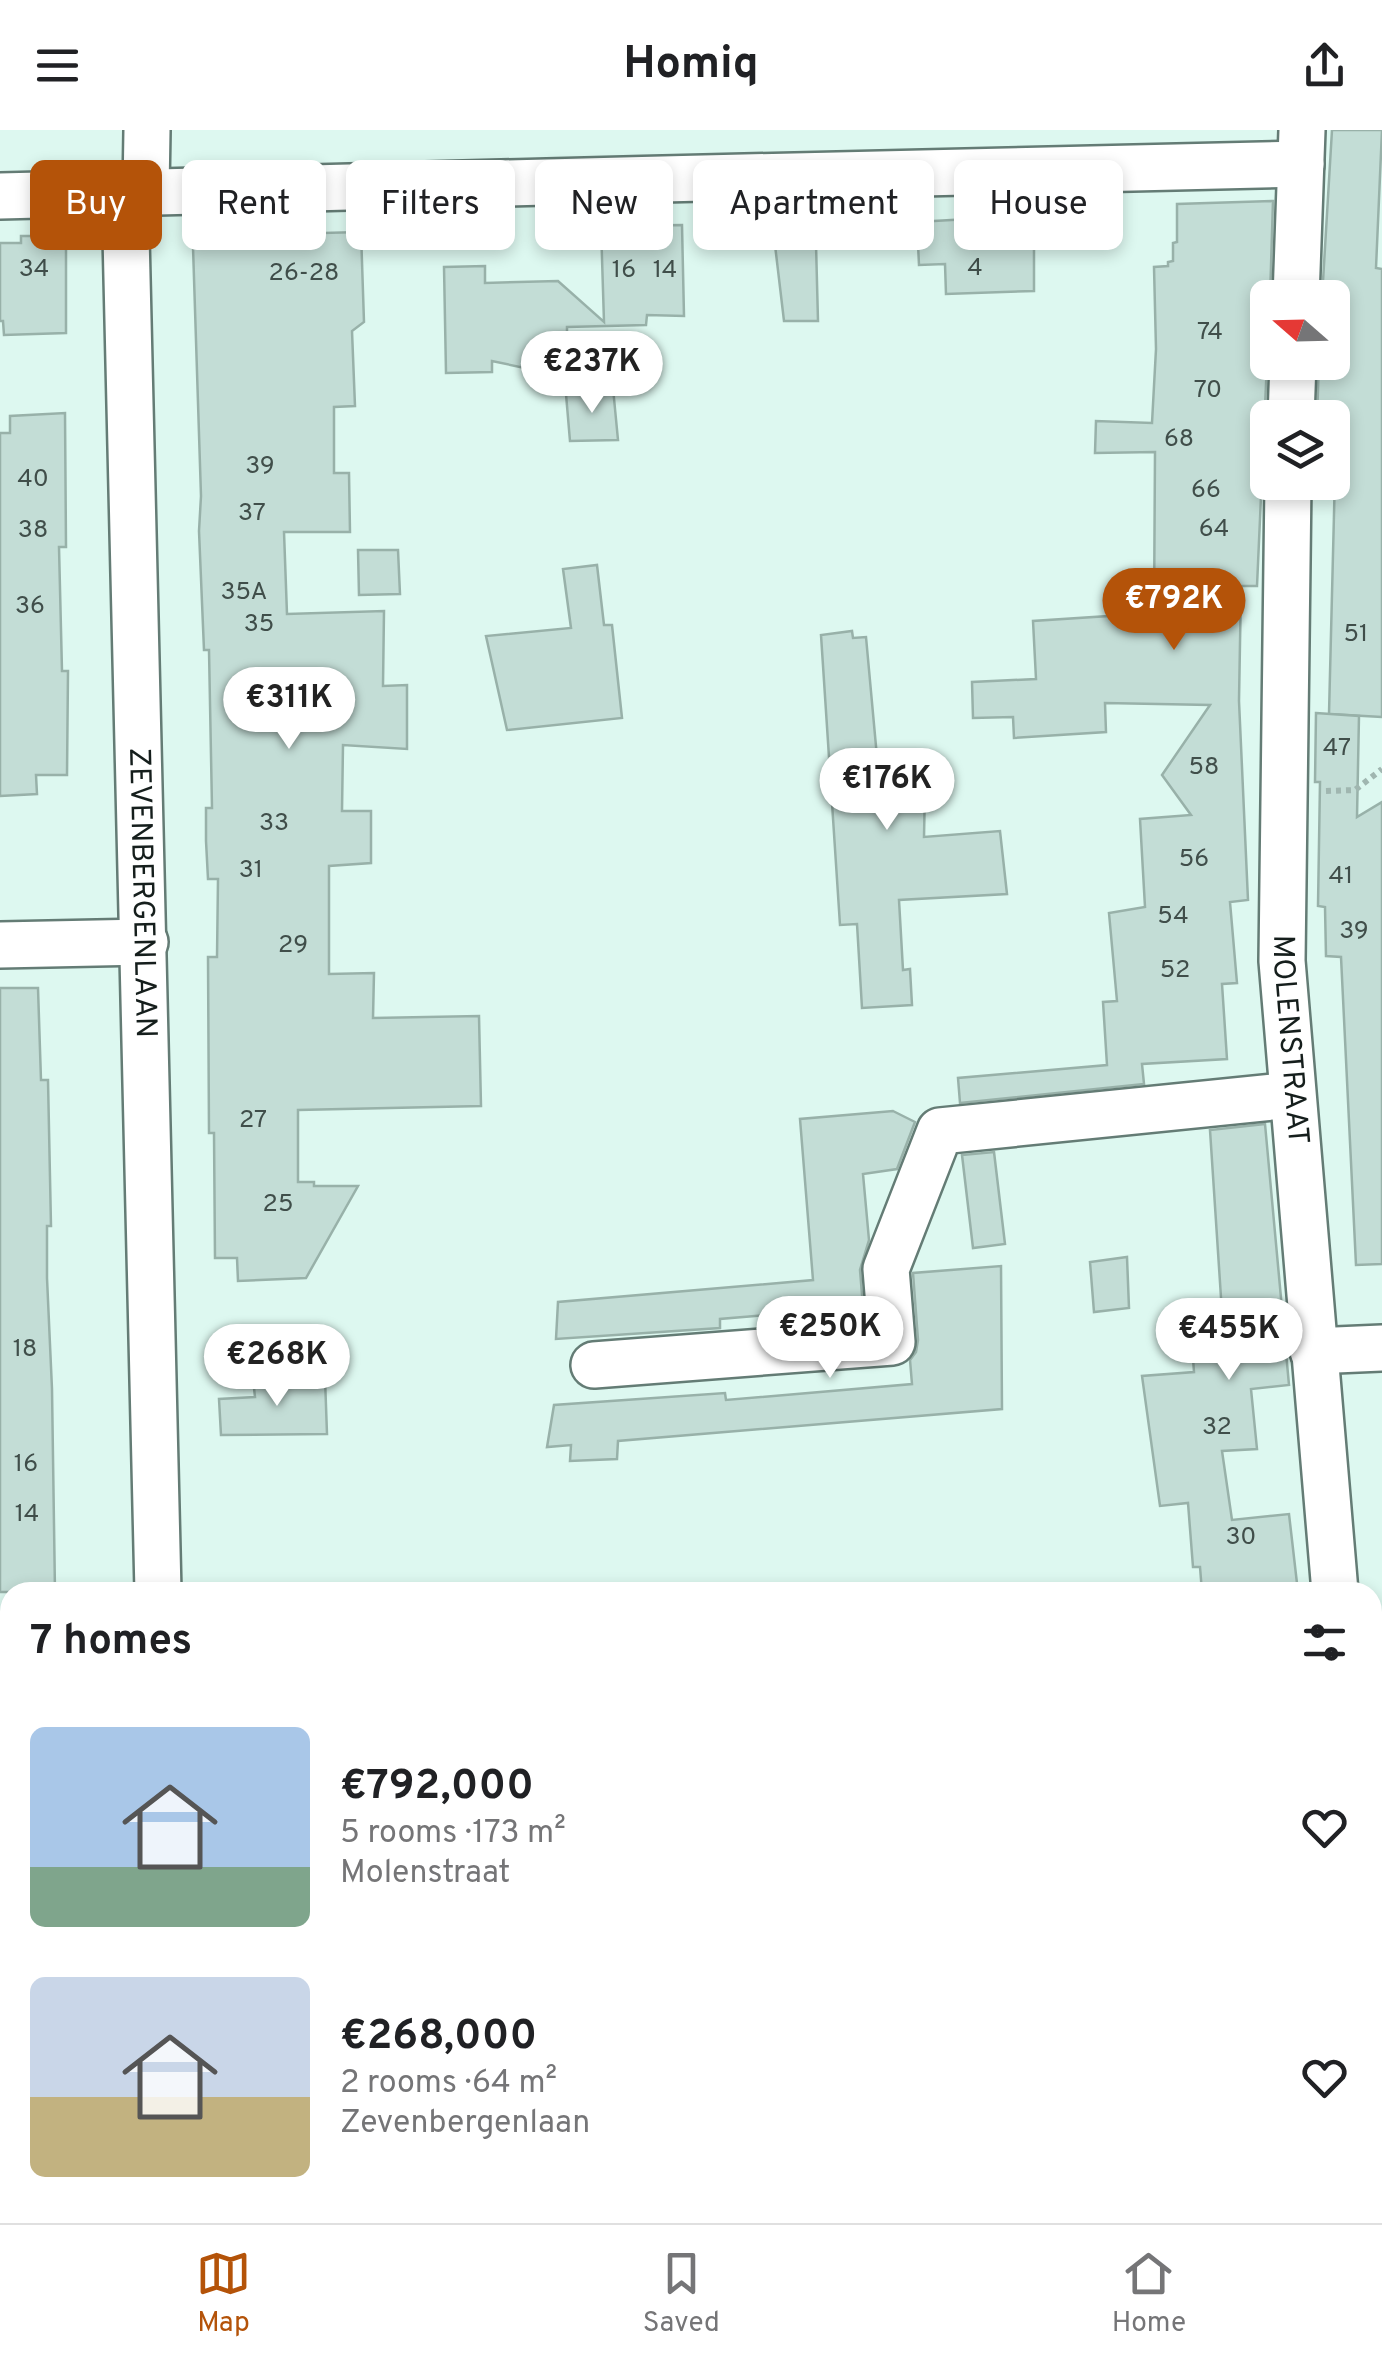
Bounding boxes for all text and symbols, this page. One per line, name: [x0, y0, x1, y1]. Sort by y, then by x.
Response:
text: Homiq: [623, 37, 759, 94]
icon: menu: [30, 38, 85, 93]
icon: share: [1297, 38, 1352, 93]
chip: Buy: [30, 160, 162, 250]
chip: Rent: [182, 160, 326, 250]
chip: Filters: [346, 160, 515, 250]
chip: New: [535, 160, 673, 250]
chip: Apartment: [693, 160, 934, 250]
chip: House: [954, 160, 1123, 250]
house number: 4: [967, 253, 983, 285]
house number: 34: [19, 254, 49, 286]
house number: 16: [612, 255, 636, 287]
house number: 14: [653, 255, 677, 287]
house number: 26-28: [269, 258, 339, 290]
north arrow: [1250, 280, 1350, 380]
map controls: [1250, 280, 1350, 500]
house number: 74: [1197, 317, 1223, 349]
pin: €237K: [522, 331, 662, 416]
text: €237K: [543, 343, 641, 383]
house number: 70: [1194, 375, 1222, 407]
button: layers: [1250, 400, 1350, 500]
house number: 68: [1164, 424, 1194, 456]
house number: 39: [245, 451, 275, 483]
house number: 40: [17, 464, 49, 496]
house number: 66: [1191, 475, 1221, 507]
house number: 37: [238, 498, 266, 530]
house number: 64: [1199, 514, 1229, 546]
house number: 38: [18, 515, 48, 547]
pin: €792K: [1104, 568, 1244, 653]
house number: 35A: [220, 577, 268, 609]
text: €792K: [1124, 580, 1224, 620]
house number: 36: [15, 591, 45, 623]
house number: 35: [244, 609, 274, 641]
house number: 51: [1344, 619, 1368, 651]
pin: €311K: [219, 667, 359, 752]
text: €311K: [245, 679, 333, 719]
house number: 47: [1323, 733, 1351, 765]
street label: ZEVENBERGENLAAN: [120, 747, 163, 1038]
pin: €176K: [817, 748, 957, 833]
house number: 58: [1189, 752, 1219, 784]
text: €176K: [841, 760, 933, 800]
house number: 33: [259, 808, 289, 840]
house number: 56: [1179, 844, 1209, 876]
house number: 31: [239, 855, 263, 887]
house number: 41: [1329, 861, 1353, 893]
house number: 54: [1157, 901, 1189, 933]
house number: 39: [1339, 916, 1369, 948]
house number: 29: [278, 930, 308, 962]
street label: MOLENSTRAAT: [1263, 934, 1316, 1146]
house number: 52: [1160, 955, 1190, 987]
house number: 27: [239, 1105, 267, 1137]
house number: 25: [263, 1189, 293, 1221]
pin: €250K: [760, 1296, 900, 1381]
pin: €455K: [1159, 1298, 1299, 1383]
text: €250K: [778, 1308, 882, 1348]
text: €455K: [1178, 1310, 1280, 1350]
pin: €268K: [207, 1324, 347, 1409]
house number: 18: [13, 1334, 37, 1366]
text: €268K: [226, 1336, 328, 1376]
house number: 32: [1202, 1412, 1232, 1444]
house number: 16: [14, 1449, 38, 1481]
house number: 14: [15, 1499, 39, 1531]
house number: 30: [1226, 1522, 1256, 1554]
icon: filters: [1297, 1615, 1352, 1670]
text: 7 homes: [30, 1616, 192, 1669]
text: €792,000: [340, 1761, 534, 1814]
icon: home: [110, 1767, 230, 1887]
icon: heart: [1297, 1800, 1352, 1855]
text: 5 rooms · 173 m²: [340, 1814, 566, 1854]
text: Molenstraat: [340, 1854, 510, 1894]
text: €268,000: [340, 2011, 537, 2064]
icon: home: [110, 2017, 230, 2137]
icon: heart: [1297, 2050, 1352, 2105]
text: 2 rooms · 64 m²: [340, 2064, 557, 2104]
text: Zevenbergenlaan: [340, 2104, 590, 2144]
tab: Map: [196, 2246, 251, 2342]
tab: Saved: [643, 2246, 720, 2342]
tab: Home: [1112, 2246, 1186, 2342]

